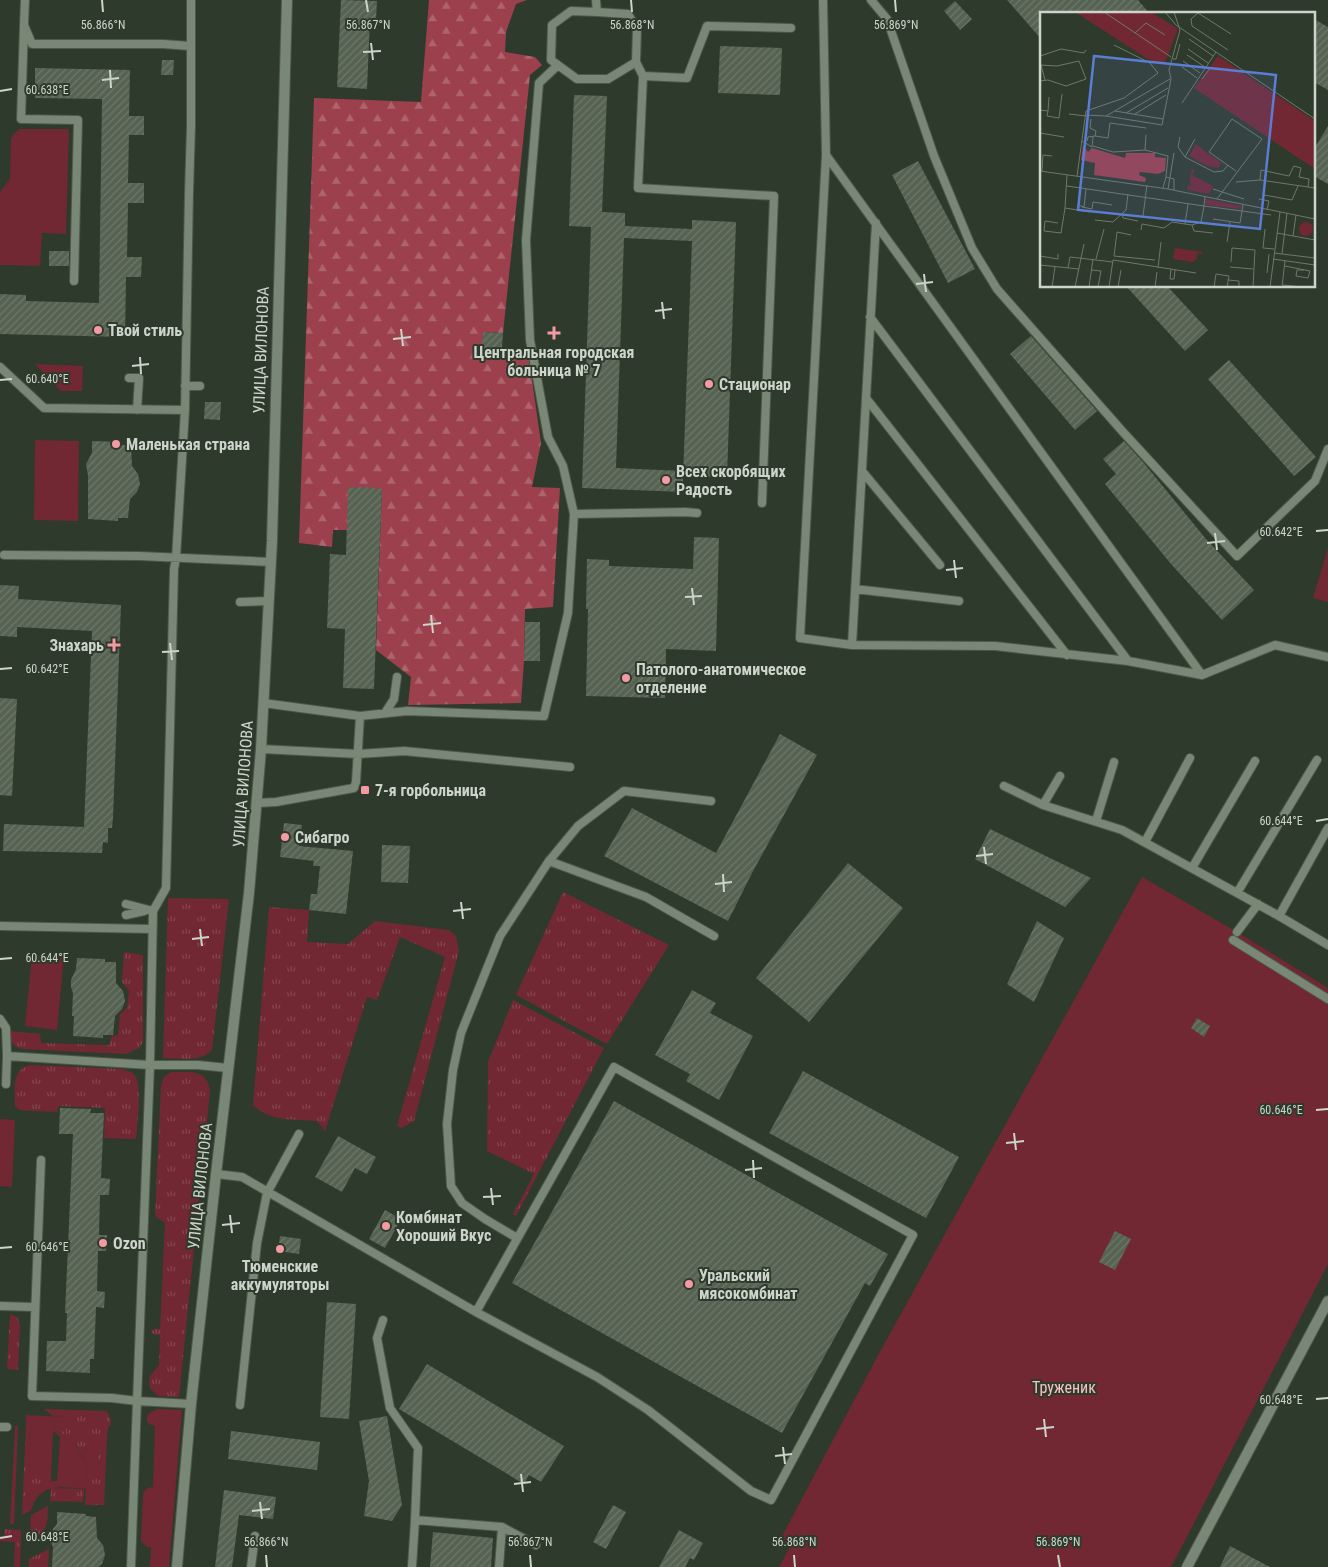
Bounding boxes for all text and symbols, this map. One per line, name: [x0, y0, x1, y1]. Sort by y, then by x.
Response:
inset map: [1040, 12, 1316, 288]
text: 56.866°N: [81, 18, 125, 32]
text: 56.867°N: [346, 18, 390, 32]
text: 56.868°N: [610, 18, 654, 32]
text: 56.869°N: [874, 18, 918, 32]
text: 60.638°E: [25, 83, 69, 97]
street label: УЛИЦА ВИЛОНОВА: [249, 286, 273, 414]
place label: Твой стиль: [108, 321, 182, 340]
marker: Твой стиль: [92, 324, 104, 336]
marker: Центральная городская больница № 7: [547, 326, 561, 340]
place label: Центральная городская больница № 7: [474, 343, 634, 380]
text: 60.640°E: [25, 372, 69, 386]
place label: Стационар: [719, 375, 791, 394]
marker: Стационар: [703, 378, 715, 390]
place label: Маленькая страна: [126, 435, 250, 454]
marker: Маленькая страна: [110, 438, 122, 450]
place label: Всех скорбящих Радость: [676, 462, 786, 499]
marker: Всех скорбящих Радость: [660, 474, 672, 486]
text: 60.642°E: [1259, 525, 1303, 539]
place label: Знахарь: [49, 636, 104, 655]
marker: Знахарь: [108, 639, 120, 651]
place label: Патолого-анатомическое отделение: [636, 660, 807, 697]
text: 60.642°E: [25, 662, 69, 676]
marker: Патолого-анатомическое отделение: [620, 672, 632, 684]
street label: УЛИЦА ВИЛОНОВА: [229, 720, 257, 848]
place label: 7-я горбольница: [375, 781, 487, 800]
marker: 7-я горбольница: [359, 784, 371, 796]
text: 60.644°E: [1259, 814, 1303, 828]
place label: Сибагро: [295, 828, 350, 847]
marker: Сибагро: [279, 831, 291, 843]
text: 60.644°E: [25, 951, 69, 965]
text: 60.646°E: [1259, 1103, 1303, 1117]
street label: УЛИЦА ВИЛОНОВА: [184, 1122, 216, 1250]
place label: Комбинат Хороший Вкус: [396, 1208, 491, 1245]
marker: Комбинат Хороший Вкус: [380, 1220, 392, 1232]
place label: Ozon: [113, 1234, 146, 1253]
marker: Ozon: [97, 1237, 109, 1249]
text: 60.646°E: [25, 1240, 69, 1254]
marker: Тюменские аккумуляторы: [274, 1243, 286, 1255]
place label: Тюменские аккумуляторы: [231, 1257, 329, 1294]
place label: Уральский мясокомбинат: [699, 1266, 798, 1303]
marker: Уральский мясокомбинат: [683, 1278, 695, 1290]
park label: Труженик: [1032, 1378, 1096, 1397]
text: 60.648°E: [1259, 1393, 1303, 1407]
text: 60.648°E: [25, 1530, 69, 1544]
text: 56.866°N: [244, 1535, 288, 1549]
text: 56.867°N: [508, 1535, 552, 1549]
text: 56.868°N: [772, 1535, 816, 1549]
text: 56.869°N: [1036, 1535, 1080, 1549]

